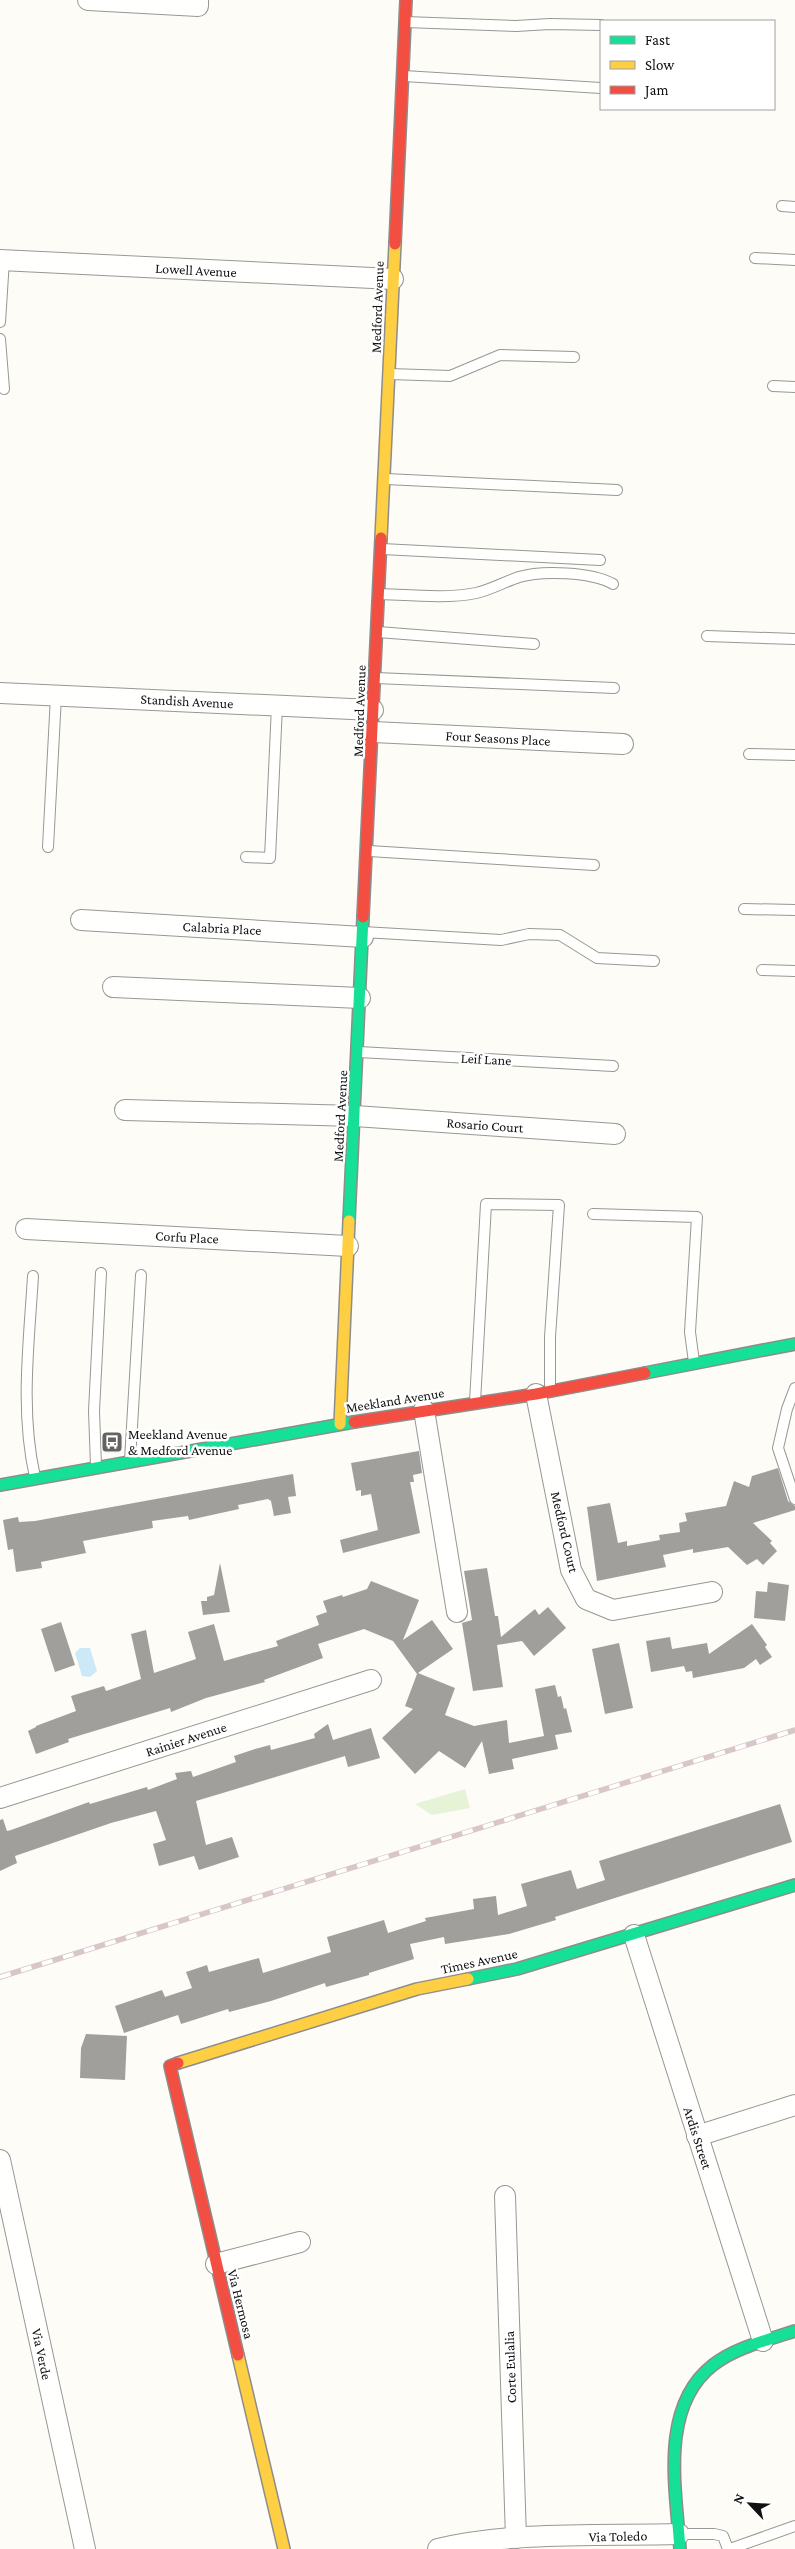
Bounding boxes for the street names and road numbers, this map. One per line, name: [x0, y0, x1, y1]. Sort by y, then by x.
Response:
street label: Lowell Avenue: [155, 260, 237, 280]
street label: Medford Avenue: [367, 261, 387, 353]
street label: Medford Avenue: [349, 665, 369, 757]
street label: Standish Avenue: [140, 691, 234, 711]
street label: Four Seasons Place: [445, 727, 551, 749]
street label: Calabria Place: [182, 918, 262, 938]
street label: Leif Lane: [460, 1050, 512, 1068]
street label: Medford Avenue: [330, 1070, 350, 1162]
street label: Rosario Court: [446, 1114, 524, 1136]
street label: Corfu Place: [155, 1227, 219, 1247]
street label: Meekland Avenue: [345, 1384, 445, 1416]
street label: Medford Court: [548, 1490, 582, 1575]
street label: Rainier Avenue: [144, 1718, 228, 1760]
street label: Times Avenue: [439, 1945, 519, 1977]
street label: Ardis Street: [680, 2105, 716, 2172]
street label: Via Hermosa: [225, 2268, 257, 2341]
street label: Via Verde: [29, 2327, 55, 2381]
street label: Corte Eulalia: [501, 2330, 519, 2403]
street label: Via Toledo: [589, 2527, 648, 2545]

